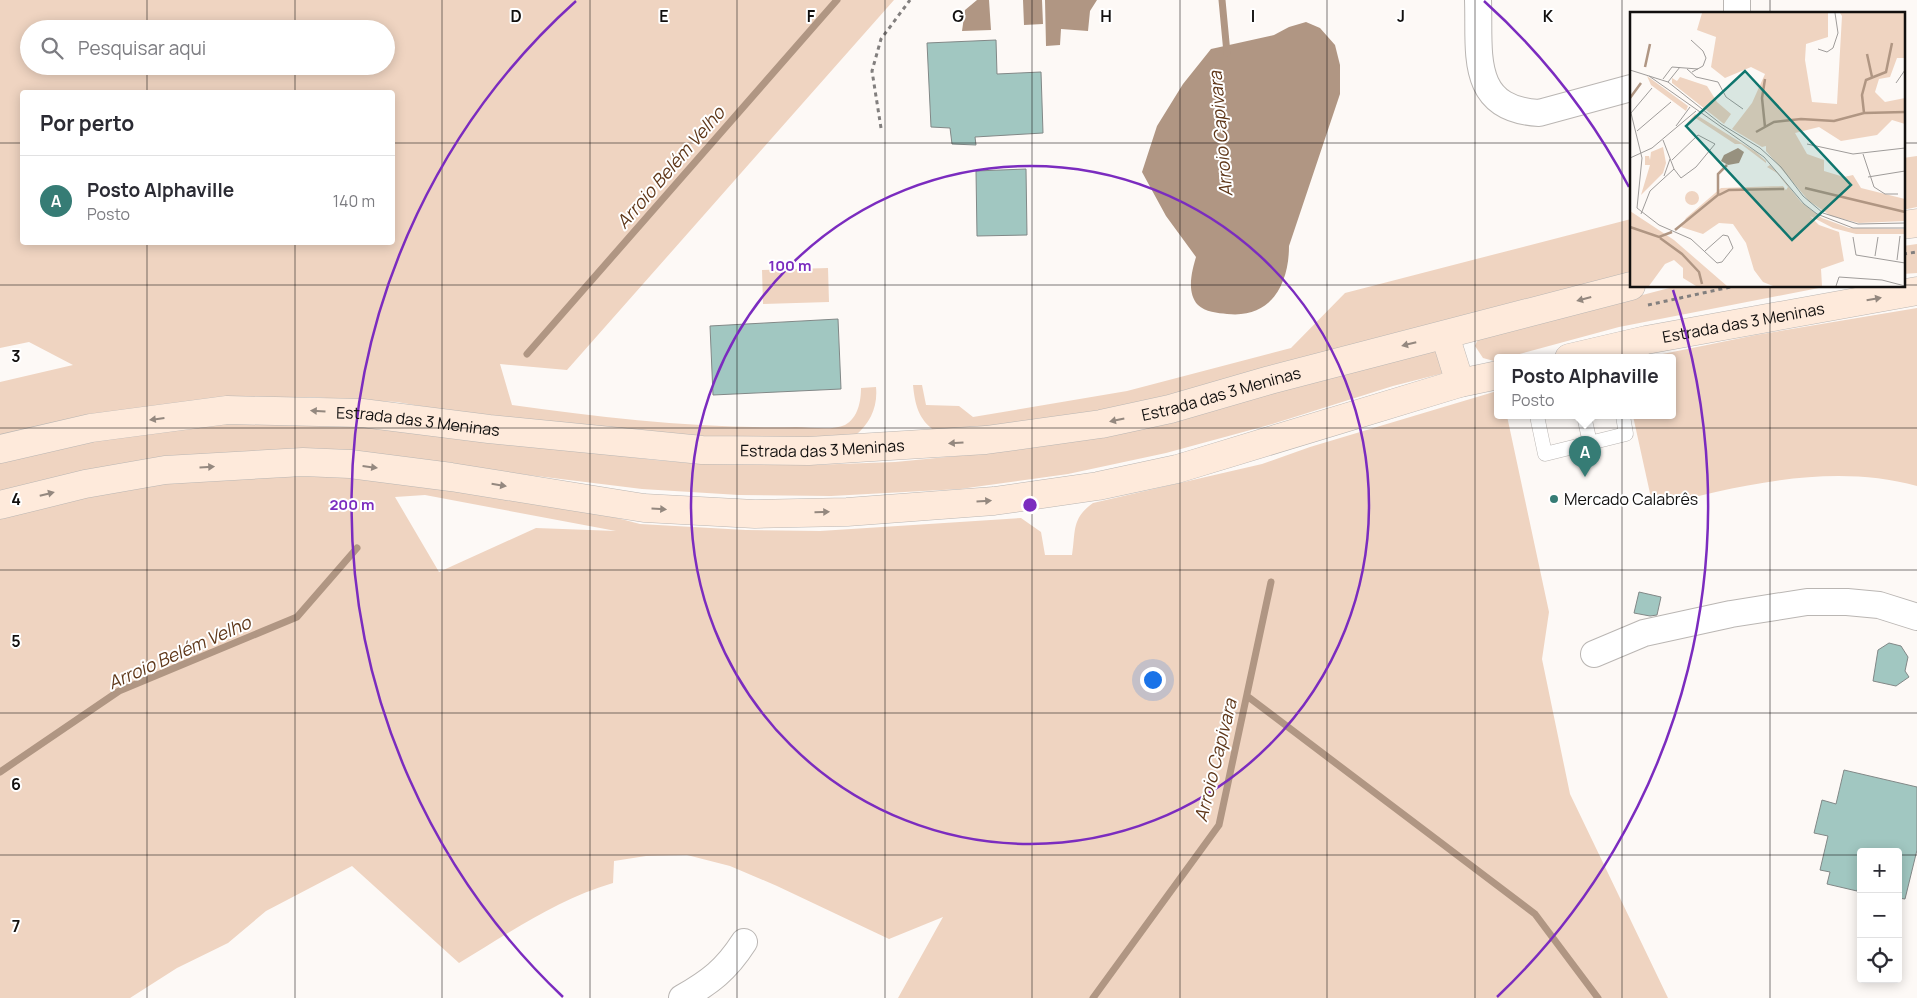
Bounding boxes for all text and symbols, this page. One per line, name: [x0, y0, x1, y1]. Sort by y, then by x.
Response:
text: D: [510, 5, 522, 27]
text: E: [659, 5, 669, 27]
text: F: [807, 5, 816, 27]
text: G: [952, 5, 964, 27]
text: H: [1100, 5, 1112, 27]
text: I: [1251, 5, 1255, 27]
text: J: [1397, 5, 1405, 27]
text: K: [1543, 5, 1554, 27]
inset map: [1630, 12, 1904, 288]
search box: [20, 20, 395, 75]
icon: search: [38, 34, 66, 62]
text: Pesquisar aqui: [78, 35, 206, 61]
water label: Arroio Capivara: [1202, 69, 1237, 198]
water label: Arroio Belém Velho: [610, 100, 730, 233]
text: Por perto: [40, 109, 134, 137]
text: Posto Alphaville: [87, 177, 234, 203]
text: A: [51, 190, 61, 212]
text: 140 m: [333, 190, 375, 212]
text: Posto: [87, 203, 130, 225]
text: 100 m: [769, 255, 811, 276]
one-way arrow: [1866, 294, 1882, 302]
one-way arrow: [1576, 295, 1591, 303]
street label: Estrada das 3 Meninas: [1660, 297, 1826, 348]
one-way arrow: [1402, 340, 1417, 348]
text: 3: [11, 345, 21, 367]
popup: [1494, 354, 1676, 419]
street label: Estrada das 3 Meninas: [1139, 361, 1303, 426]
text: Posto Alphaville: [1511, 363, 1659, 389]
text: Posto: [1511, 389, 1554, 411]
street label: Estrada das 3 Meninas: [336, 401, 501, 441]
one-way arrow: [310, 406, 326, 414]
one-way arrow: [148, 415, 164, 423]
one-way arrow: [1108, 417, 1124, 425]
street label: Estrada das 3 Meninas: [740, 434, 905, 462]
pin: A: [1569, 436, 1601, 477]
one-way arrow: [948, 439, 964, 447]
one-way arrow: [200, 463, 216, 471]
one-way arrow: [362, 463, 378, 471]
one-way arrow: [491, 481, 507, 489]
text: 4: [11, 488, 21, 510]
place label: Mercado Calabrês: [1564, 488, 1698, 510]
one-way arrow: [40, 490, 55, 498]
marker: Mercado Calabrês: [1548, 493, 1560, 505]
text: 200 m: [329, 494, 375, 515]
centre of rings: [1021, 496, 1039, 514]
one-way arrow: [976, 497, 992, 505]
one-way arrow: [651, 506, 667, 514]
one-way arrow: [814, 508, 830, 516]
water label: Arroio Belém Velho: [104, 609, 255, 694]
text: 5: [11, 630, 21, 652]
your location: [1140, 667, 1166, 693]
water label: Arroio Capivara: [1188, 695, 1242, 824]
text: 6: [11, 773, 21, 795]
map controls: [1857, 848, 1902, 983]
button: +: [1857, 848, 1902, 893]
button: −: [1857, 893, 1902, 938]
text: 7: [12, 915, 20, 937]
button: locate: [1857, 938, 1902, 983]

